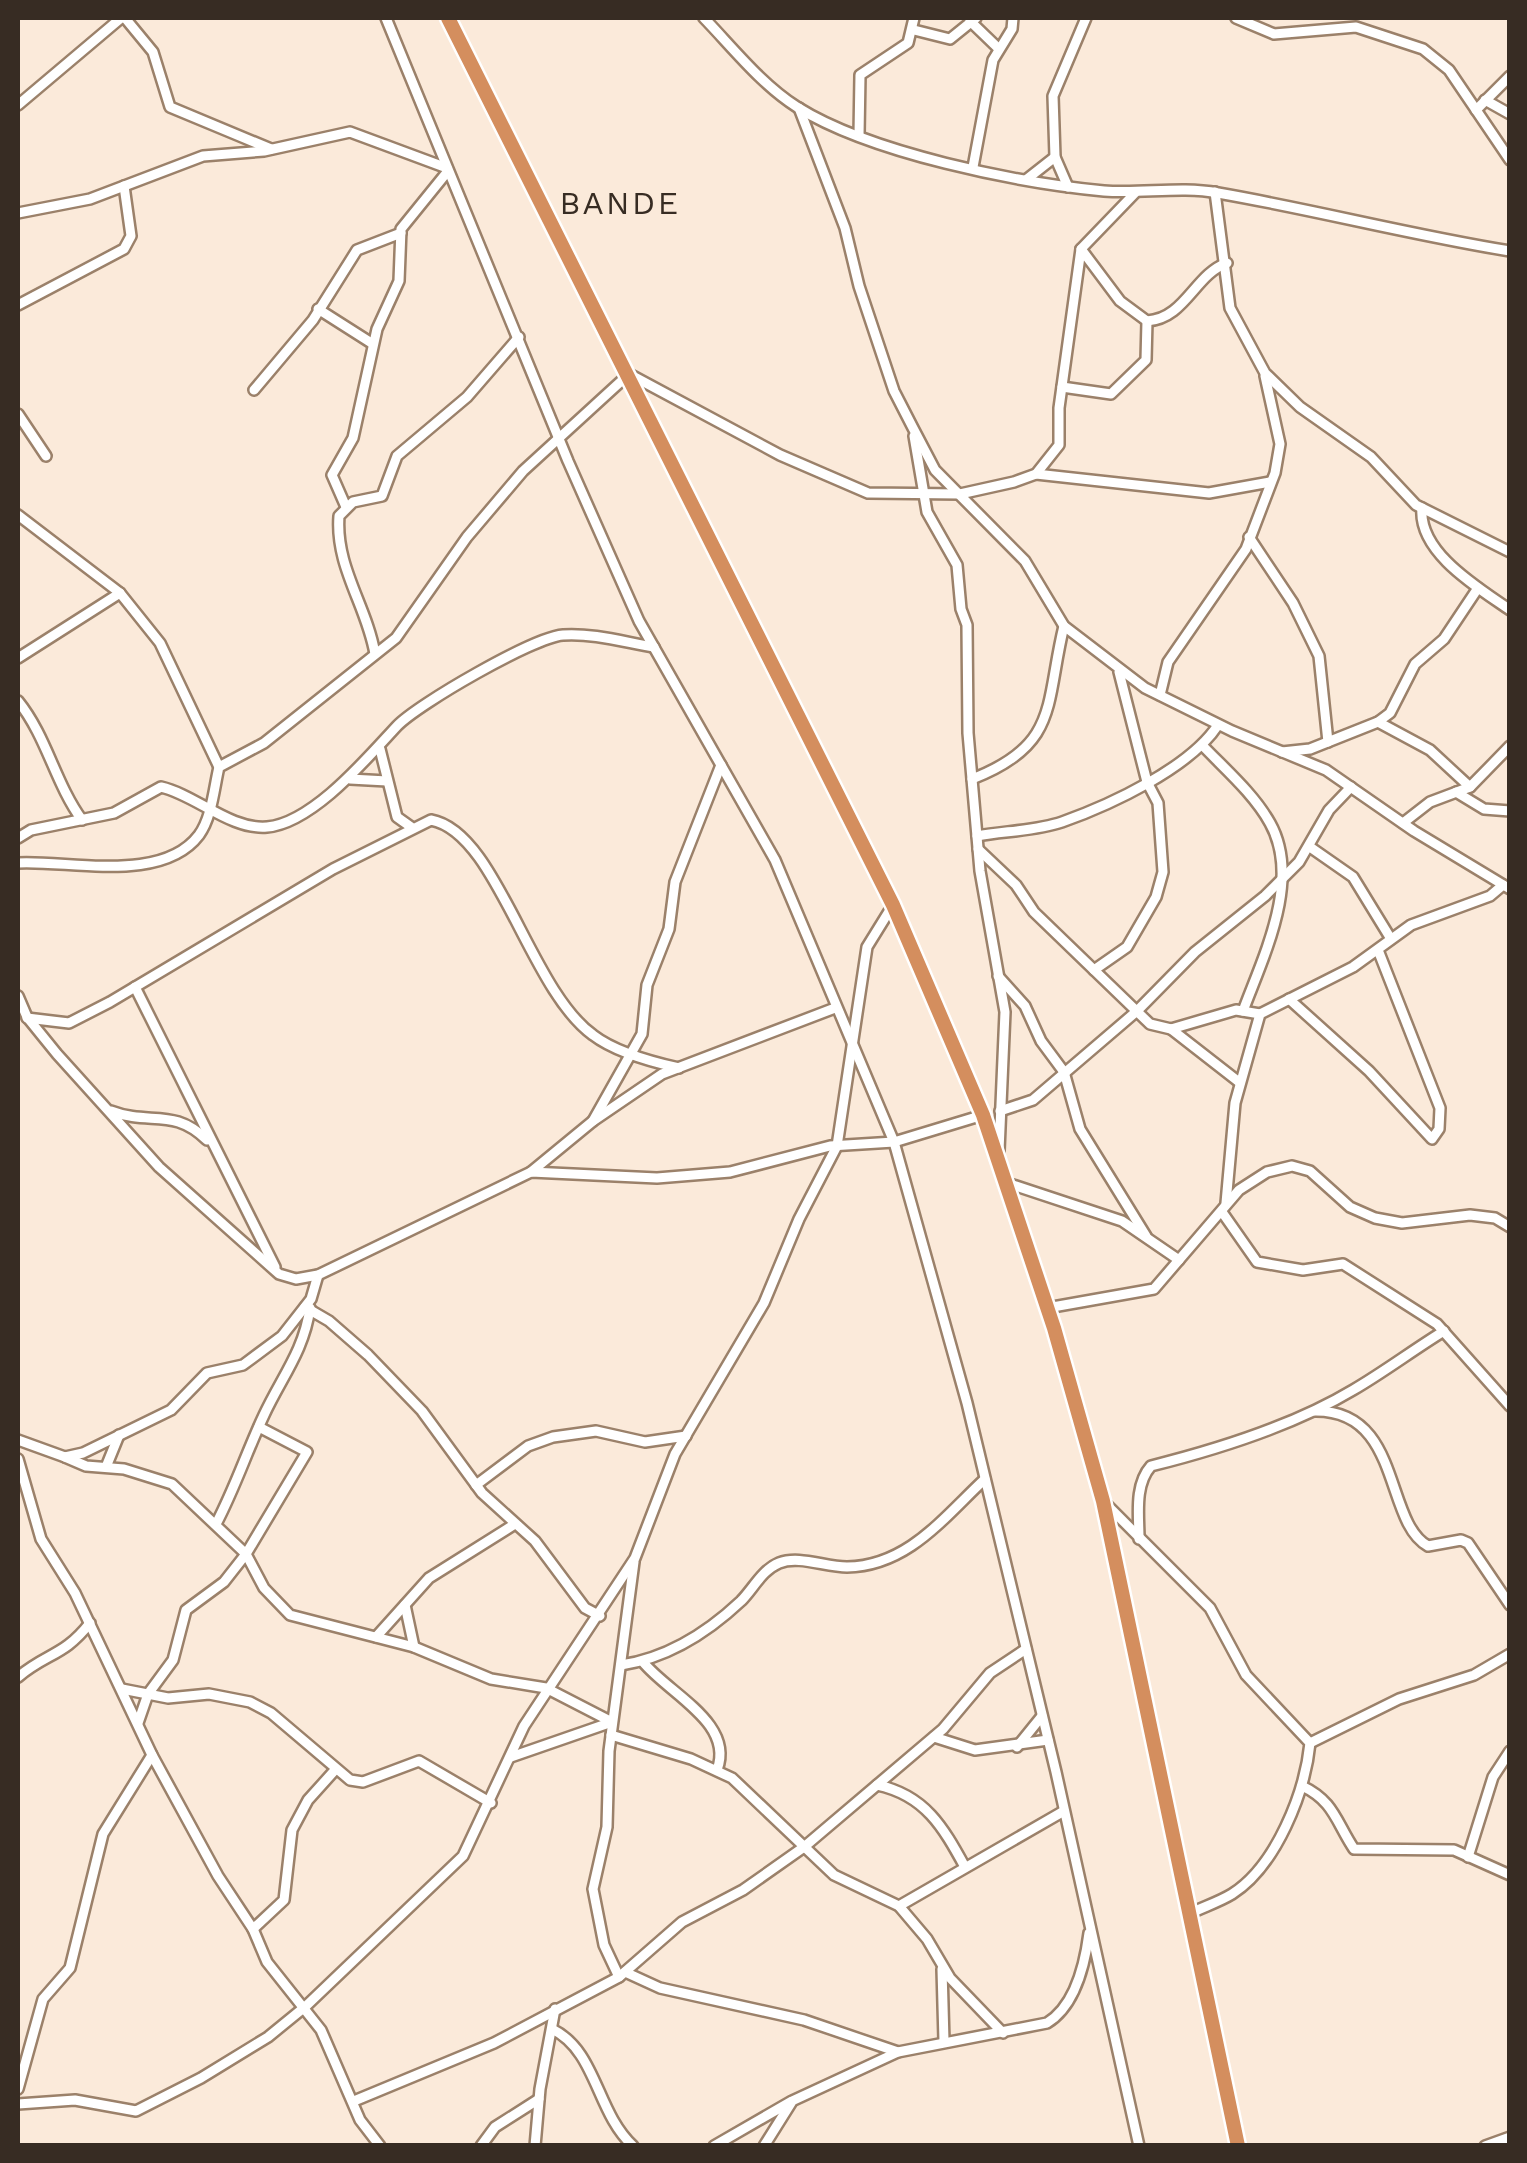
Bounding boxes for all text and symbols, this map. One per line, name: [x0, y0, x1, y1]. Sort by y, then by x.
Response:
district label: BANDE: [559, 184, 681, 222]

